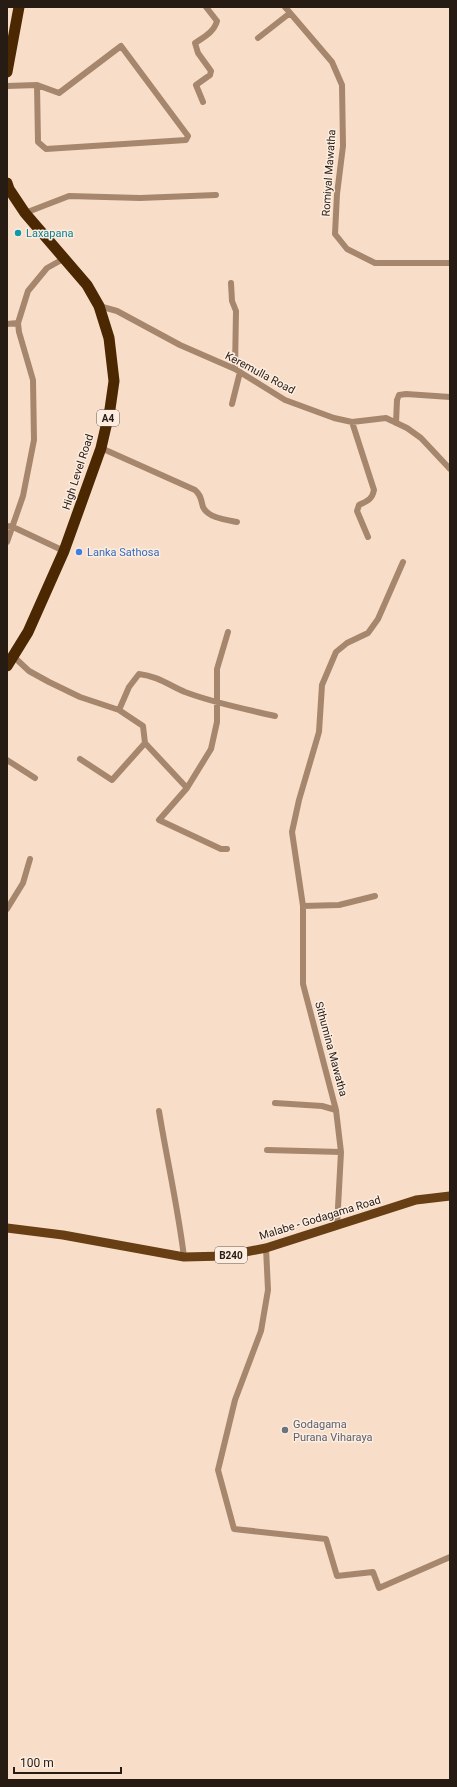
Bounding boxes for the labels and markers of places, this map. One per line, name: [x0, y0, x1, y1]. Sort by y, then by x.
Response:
place label: Laxapana: [26, 227, 74, 240]
marker: Laxapana: [13, 228, 23, 238]
place label: Lanka Sathosa: [87, 546, 159, 559]
marker: Lanka Sathosa: [74, 547, 84, 557]
place label: Godagama Purana Viharaya: [293, 1418, 373, 1444]
marker: Godagama Purana Viharaya: [280, 1425, 290, 1435]

